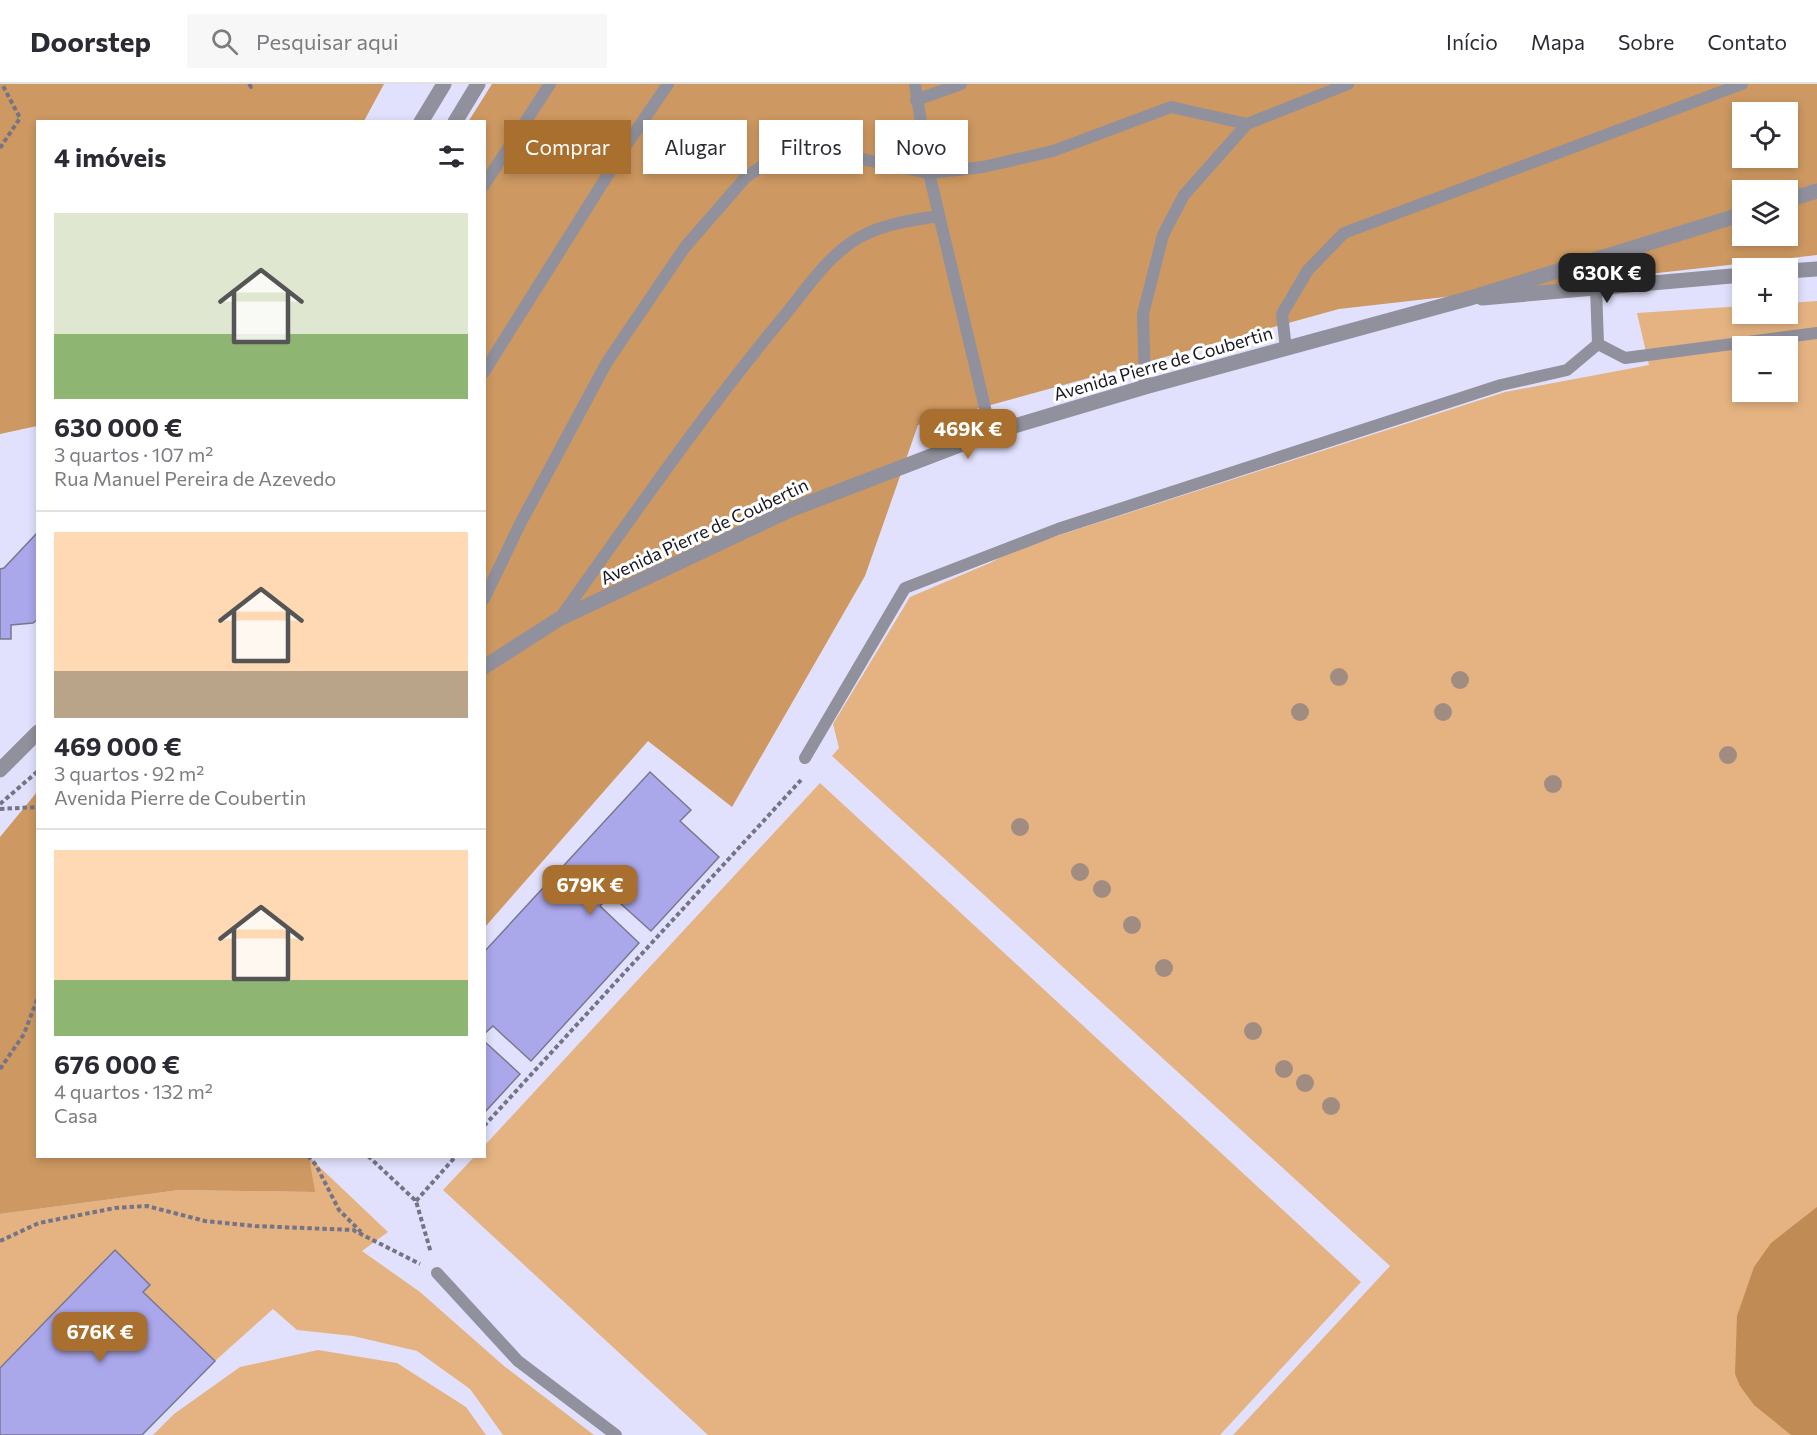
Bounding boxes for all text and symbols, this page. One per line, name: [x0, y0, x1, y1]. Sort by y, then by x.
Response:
search box: [187, 14, 607, 68]
text: Doorstep: [30, 24, 151, 58]
icon: search: [208, 25, 241, 58]
text: Pesquisar aqui: [256, 28, 399, 55]
text: Início: [1446, 29, 1498, 54]
text: Mapa: [1531, 29, 1585, 54]
text: Sobre: [1618, 29, 1674, 54]
text: Contato: [1707, 29, 1787, 54]
map controls: [1732, 102, 1798, 402]
button: locate: [1732, 102, 1798, 168]
chip: Comprar: [504, 120, 631, 174]
chip: Alugar: [643, 120, 747, 174]
chip: Filtros: [759, 120, 863, 174]
chip: Novo: [875, 120, 968, 174]
icon: filters: [435, 140, 468, 173]
text: 4 imóveis: [54, 141, 166, 172]
button: layers: [1732, 180, 1798, 246]
icon: home: [207, 252, 315, 360]
pin: 630K €: [1558, 253, 1656, 304]
button: +: [1732, 258, 1798, 324]
text: 630K €: [1572, 260, 1642, 284]
street label: Avenida Pierre de Coubertin: [1051, 321, 1275, 405]
button: −: [1732, 336, 1798, 402]
pin: 469K €: [919, 409, 1017, 460]
text: 630 000 €: [54, 411, 182, 442]
text: 469K €: [934, 416, 1002, 440]
text: 3 quartos · 107 m²: [54, 442, 213, 466]
text: Rua Manuel Pereira de Azevedo: [54, 466, 336, 490]
street label: Avenida Pierre de Coubertin: [597, 473, 811, 589]
icon: home: [207, 571, 315, 679]
text: 469 000 €: [54, 730, 182, 761]
text: 3 quartos · 92 m²: [54, 761, 204, 785]
text: Avenida Pierre de Coubertin: [54, 785, 306, 809]
pin: 679K €: [541, 865, 639, 916]
text: 679K €: [556, 872, 624, 896]
icon: home: [207, 889, 315, 997]
text: 676 000 €: [54, 1048, 180, 1079]
text: 4 quartos · 132 m²: [54, 1079, 213, 1103]
text: Casa: [54, 1103, 98, 1127]
pin: 676K €: [51, 1312, 149, 1363]
text: 676K €: [66, 1319, 134, 1343]

